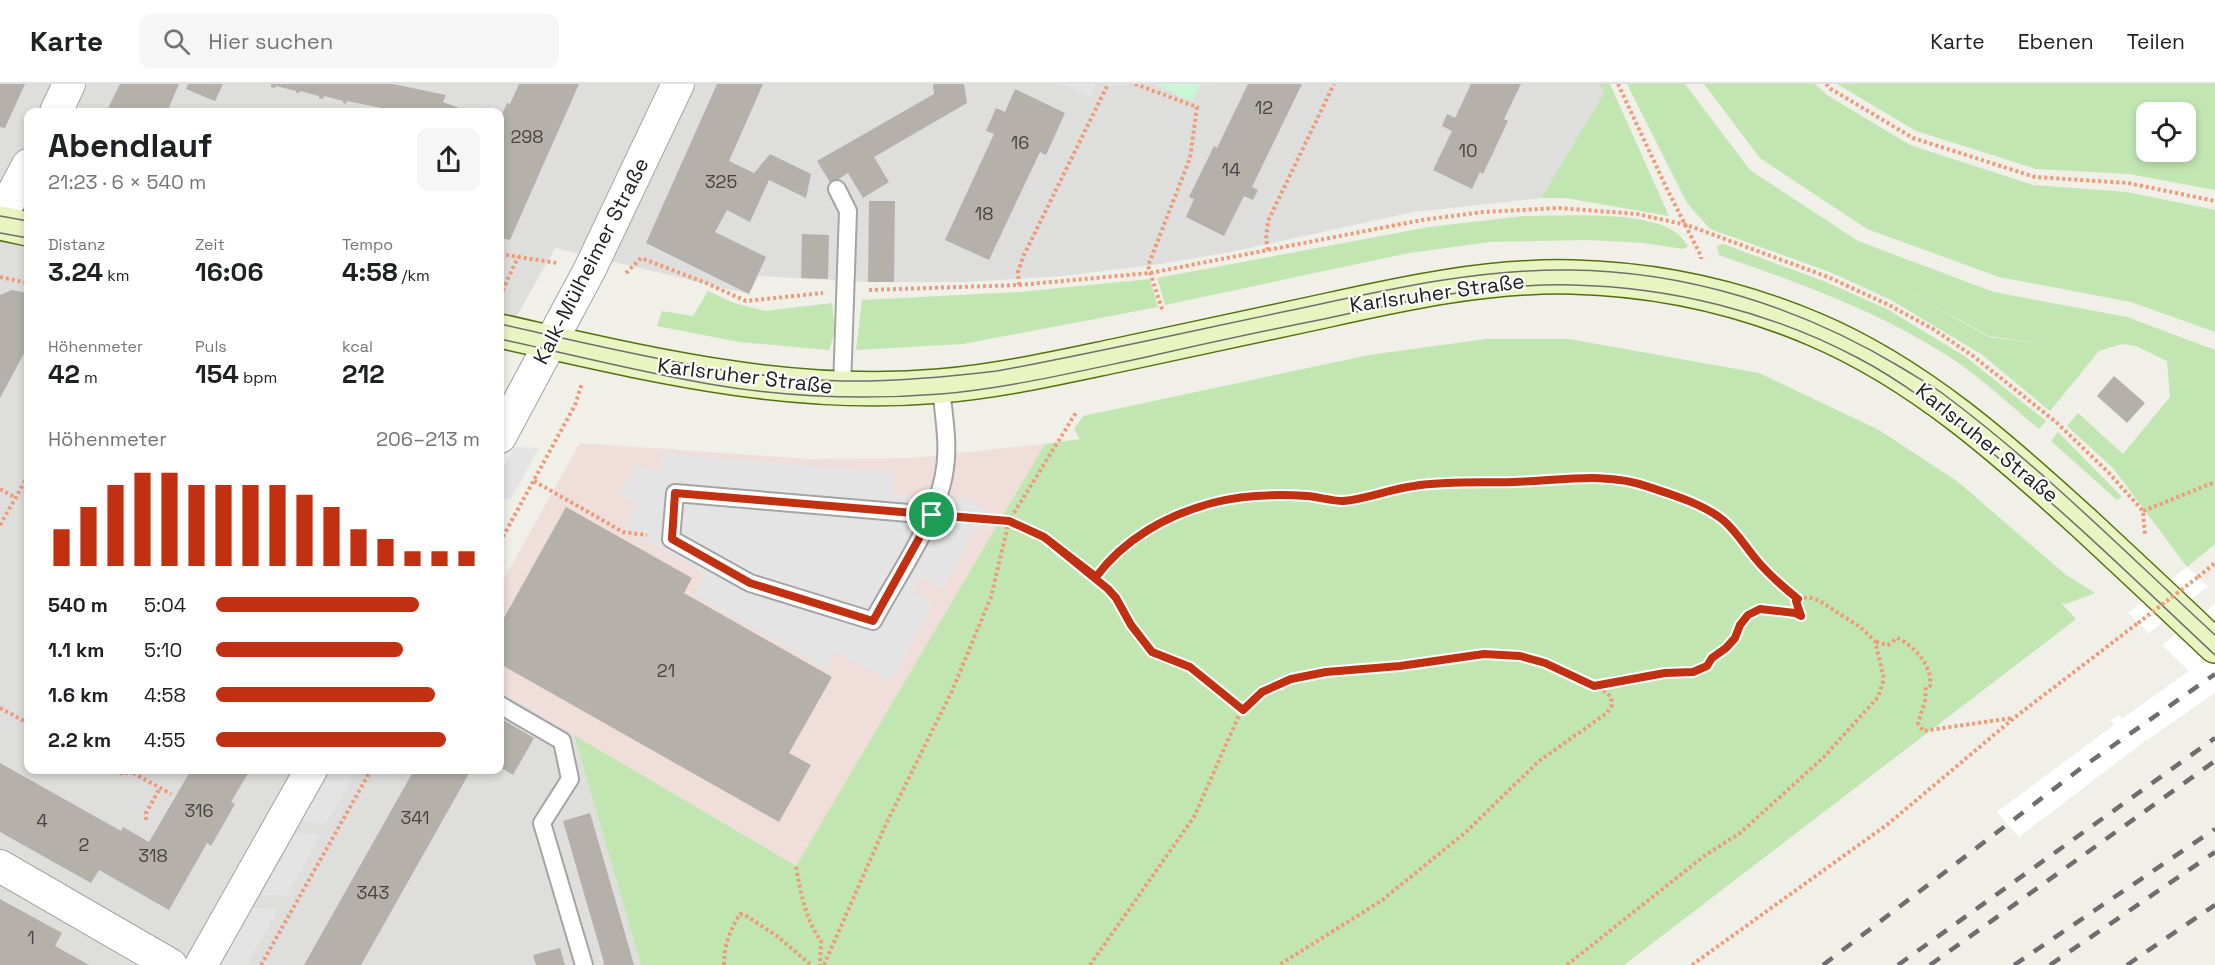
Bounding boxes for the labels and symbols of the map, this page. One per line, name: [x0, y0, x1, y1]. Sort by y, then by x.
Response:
house number: 12: [1255, 96, 1273, 119]
house number: 298: [510, 125, 544, 148]
house number: 16: [1011, 131, 1029, 154]
house number: 10: [1458, 139, 1478, 162]
street label: Kalk-Mülheimer Straße: [527, 153, 654, 369]
house number: 14: [1222, 158, 1240, 181]
house number: 325: [705, 170, 737, 193]
house number: 18: [975, 202, 993, 225]
street label: Karlsruher Straße: [1348, 267, 1526, 318]
street label: Karlsruher Straße: [656, 351, 834, 400]
street label: Karlsruher Straße: [1910, 377, 2064, 509]
pin: [906, 489, 957, 540]
house number: 21: [657, 659, 675, 682]
house number: 316: [184, 799, 214, 822]
house number: 341: [400, 806, 430, 829]
house number: 4: [36, 809, 48, 832]
house number: 2: [79, 833, 89, 856]
house number: 318: [138, 844, 168, 867]
house number: 343: [357, 881, 390, 904]
house number: 1: [27, 926, 35, 949]

